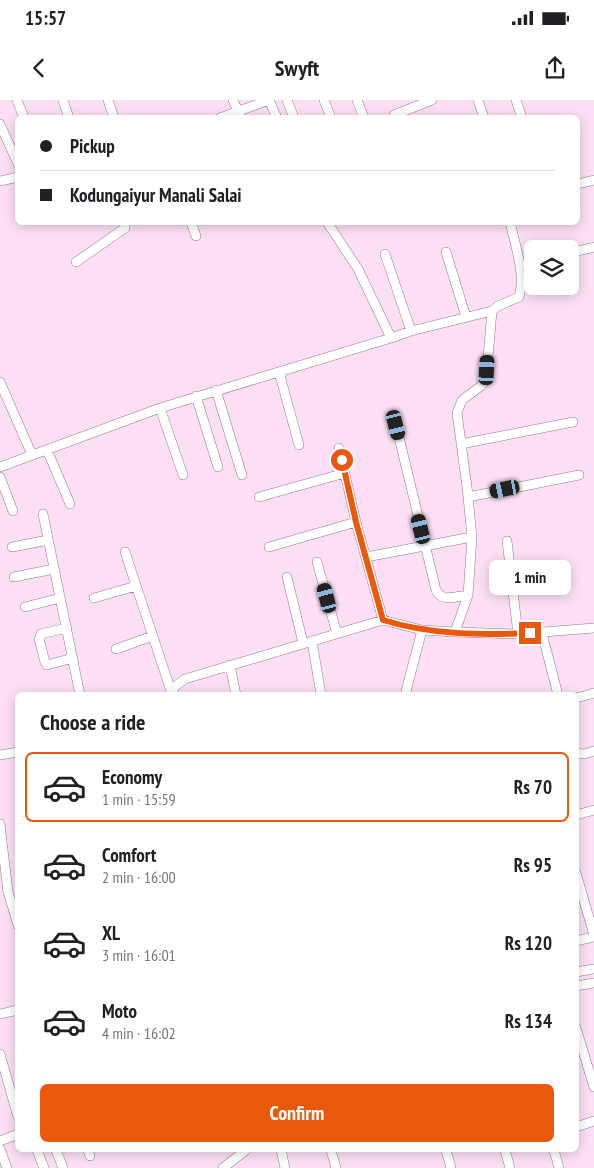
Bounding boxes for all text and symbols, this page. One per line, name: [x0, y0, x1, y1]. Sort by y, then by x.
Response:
text: 15:57: [25, 6, 66, 30]
icon: back: [25, 54, 53, 82]
text: Swyft: [275, 54, 319, 82]
icon: share: [541, 54, 569, 82]
text: Pickup: [70, 134, 115, 158]
text: Kodungaiyur Manali Salai: [70, 183, 242, 207]
map controls: [524, 240, 579, 295]
button: layers: [524, 240, 579, 295]
car: [478, 355, 495, 385]
car: [385, 409, 406, 441]
route start: [331, 449, 353, 471]
car: [488, 479, 521, 499]
car: [410, 513, 431, 545]
callout: 1 min: [489, 560, 571, 596]
text: 1 min: [514, 567, 546, 587]
car: [315, 582, 338, 614]
route end: [519, 622, 541, 644]
text: Choose a ride: [40, 708, 145, 736]
icon: car: [42, 765, 87, 810]
text: Economy: [102, 765, 162, 789]
text: Rs 70: [514, 775, 552, 799]
text: 1 min · 15:59: [102, 789, 176, 809]
icon: car: [42, 843, 87, 888]
text: Comfort: [102, 843, 156, 867]
text: Rs 95: [514, 853, 552, 877]
text: 2 min · 16:00: [102, 867, 176, 887]
icon: car: [42, 921, 87, 966]
text: XL: [102, 921, 120, 945]
text: Rs 120: [505, 931, 552, 955]
text: 3 min · 16:01: [102, 945, 176, 965]
icon: car: [42, 999, 87, 1044]
text: Moto: [102, 999, 137, 1023]
text: Rs 134: [505, 1009, 552, 1033]
text: 4 min · 16:02: [102, 1023, 176, 1043]
button: Confirm: [40, 1084, 554, 1142]

